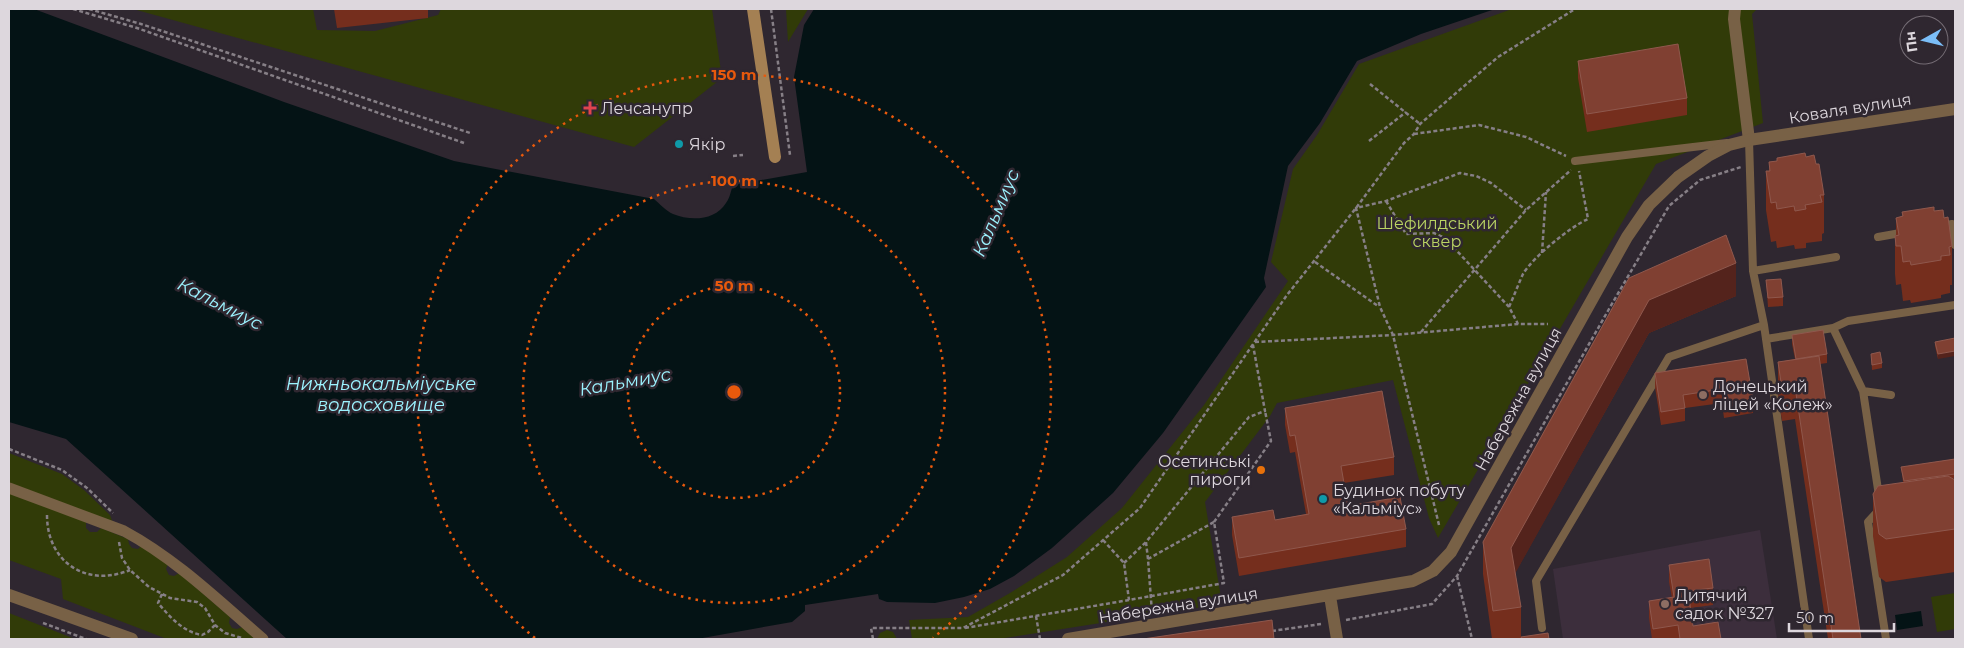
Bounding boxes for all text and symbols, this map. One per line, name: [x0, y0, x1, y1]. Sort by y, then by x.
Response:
north arrow: [1899, 15, 1949, 65]
text: Пн: [1901, 30, 1922, 54]
text: 150 m: [712, 65, 756, 84]
street label: Коваля вулиця: [1787, 89, 1913, 128]
place label: Лечсанупр: [601, 99, 693, 118]
marker: Лечсанупр: [583, 101, 597, 115]
place label: Якір: [689, 135, 725, 154]
marker: Якір: [673, 138, 685, 150]
water label: Кальмиус: [968, 165, 1024, 260]
text: 100 m: [711, 171, 757, 190]
park label: Шефилдський сквер: [1377, 214, 1497, 251]
water label: Кальмиус: [174, 273, 267, 335]
text: 50 m: [714, 276, 754, 295]
street label: Набережна вулиця: [1471, 324, 1566, 474]
water label: Кальмиус: [577, 363, 673, 401]
water label: Нижньокальміуське водосховище: [286, 373, 476, 416]
place label: Донецький ліцей «Колеж»: [1713, 377, 1833, 414]
centre of rings: [725, 383, 743, 401]
marker: Донецький ліцей «Колеж»: [1697, 389, 1709, 401]
place label: Осетинські пироги: [1158, 452, 1251, 489]
marker: Осетинські пироги: [1255, 464, 1267, 476]
place label: Будинок побуту «Кальміус»: [1333, 481, 1466, 518]
marker: Будинок побуту «Кальміус»: [1317, 493, 1329, 505]
street label: Набережна вулиця: [1097, 584, 1259, 627]
place label: Дитячий садок №327: [1675, 586, 1774, 623]
marker: Дитячий садок №327: [1659, 598, 1671, 610]
scale bar: [1789, 600, 1894, 632]
text: 50 m: [1796, 608, 1834, 627]

